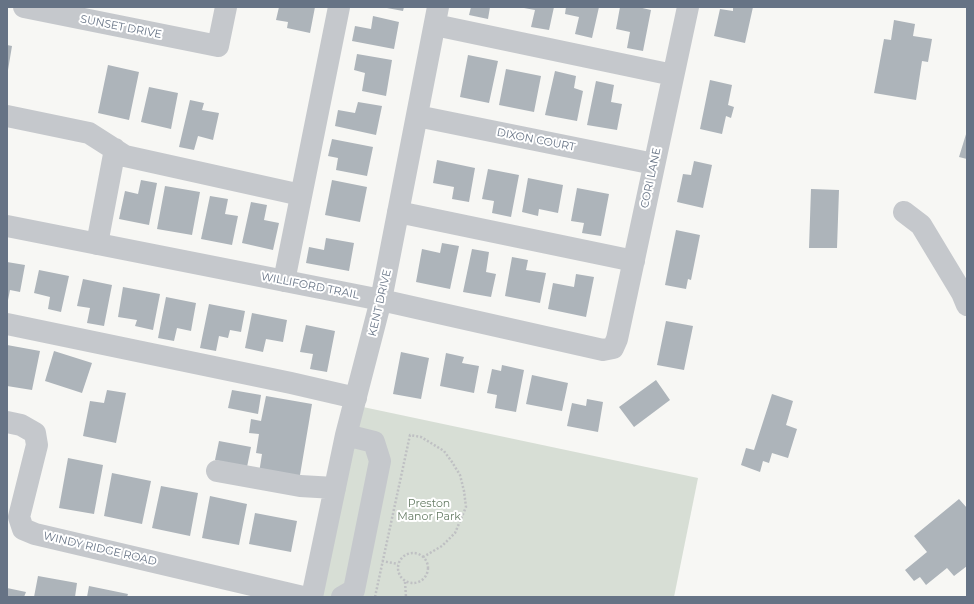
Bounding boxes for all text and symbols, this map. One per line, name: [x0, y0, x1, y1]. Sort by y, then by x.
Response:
street label: SUNSET DRIVE: [79, 13, 163, 41]
street label: DIXON COURT: [496, 126, 576, 154]
street label: CORI LANE: [638, 147, 664, 209]
street label: KENT DRIVE: [366, 268, 394, 338]
street label: WILLIFORD TRAIL: [260, 270, 360, 302]
park label: Preston Manor Park: [397, 497, 461, 523]
street label: WINDY RIDGE ROAD: [42, 530, 158, 568]

